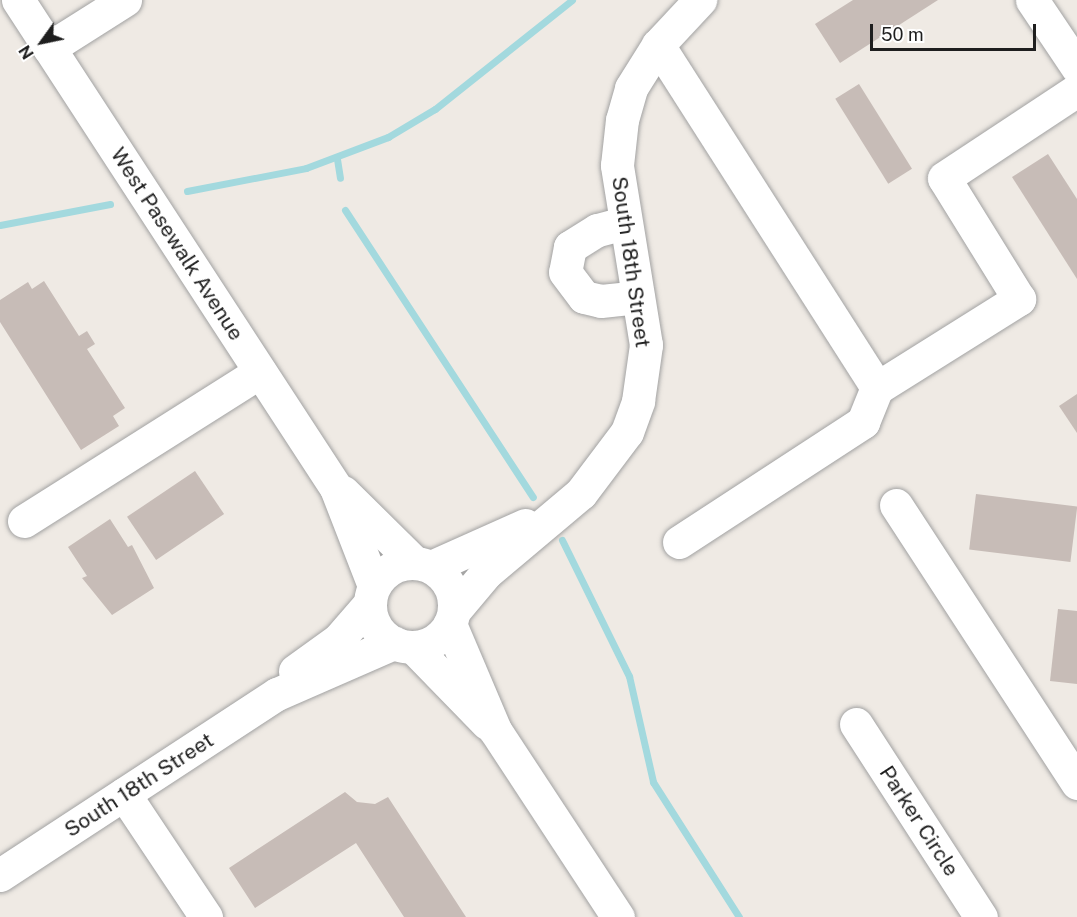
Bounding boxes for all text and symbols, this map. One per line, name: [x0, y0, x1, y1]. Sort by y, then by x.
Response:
north arrow: [12, 12, 72, 72]
scale bar: [873, 12, 1040, 50]
text: 50 m: [881, 24, 924, 45]
text: N: [15, 42, 38, 63]
street label: West Pasewalk Avenue: [105, 143, 249, 345]
street label: South 18th Street: [607, 175, 655, 349]
street label: South 18th Street: [60, 728, 218, 842]
street label: Parker Circle: [874, 761, 964, 881]

